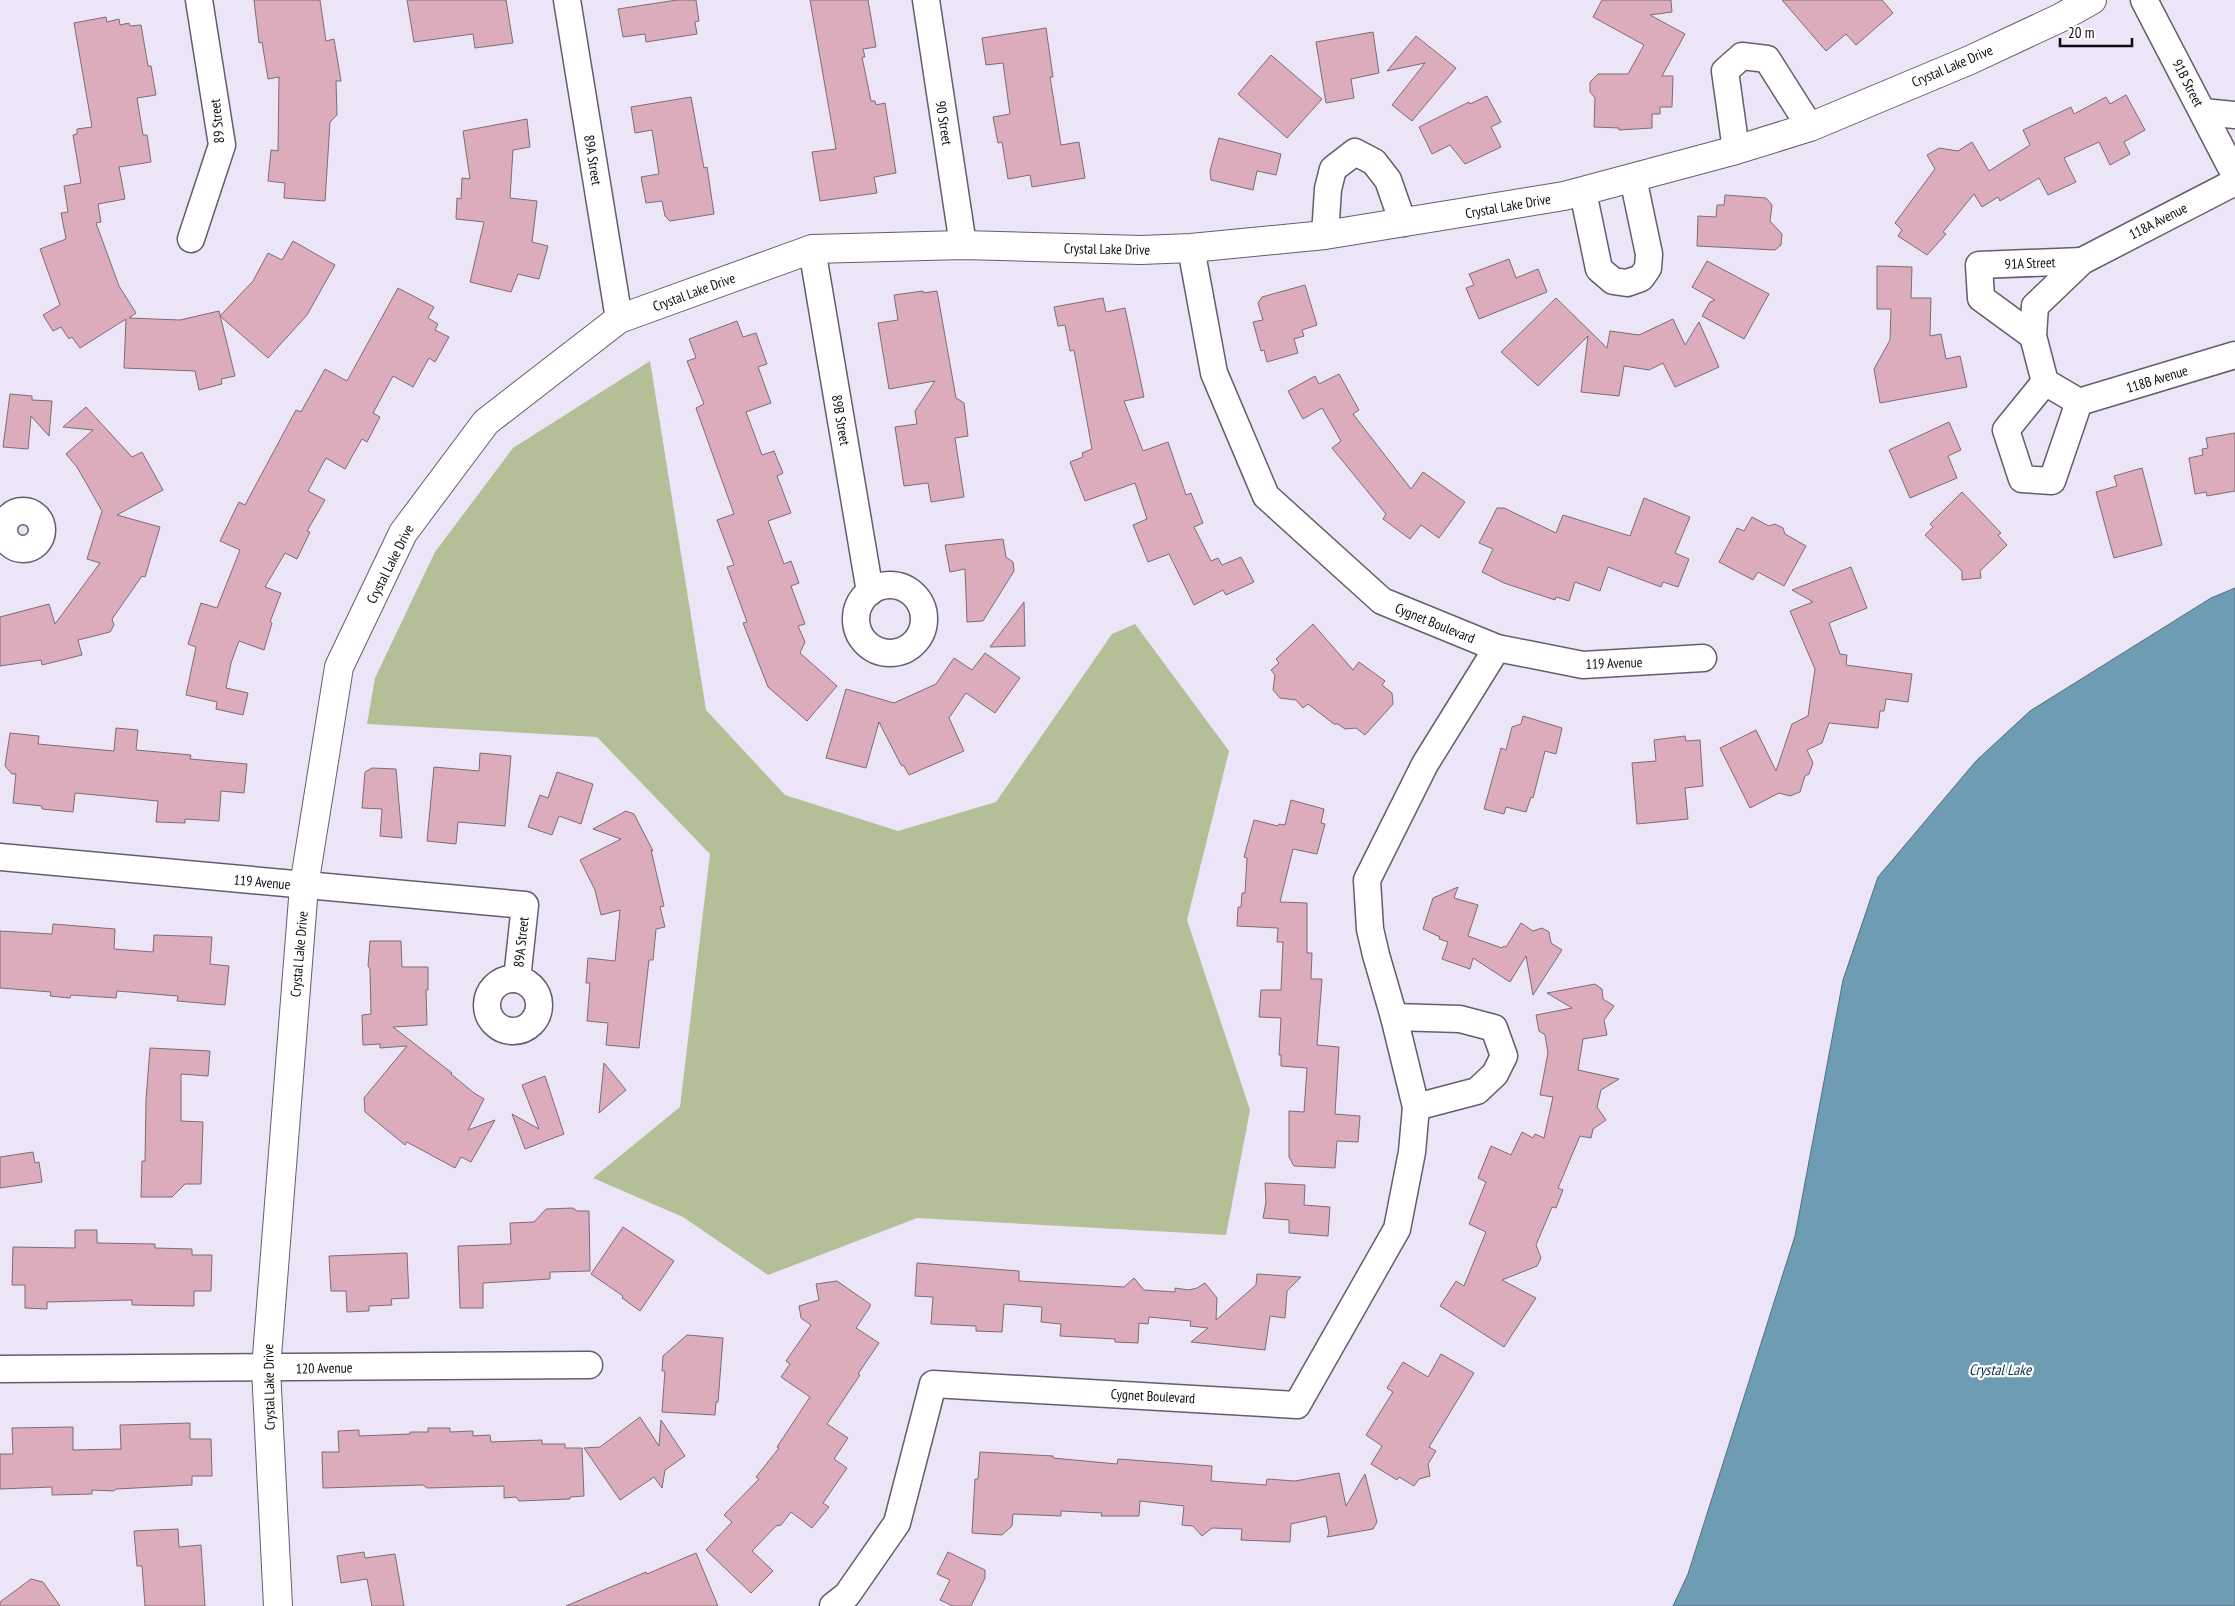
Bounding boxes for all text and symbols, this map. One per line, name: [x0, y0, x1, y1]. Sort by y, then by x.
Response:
scale bar: [2060, 15, 2132, 47]
text: 20 m: [2068, 23, 2094, 42]
street label: Crystal Lake Drive: [1909, 41, 1995, 91]
street label: 91B Street: [2168, 56, 2208, 110]
street label: 89 Street: [206, 98, 228, 144]
street label: 90 Street: [932, 100, 956, 147]
street label: 89A Street: [580, 134, 606, 187]
street label: Crystal Lake Drive: [1464, 190, 1552, 222]
street label: 118A Avenue: [2126, 199, 2190, 243]
street label: Crystal Lake Drive: [1064, 239, 1151, 259]
street label: 91A Street: [2004, 253, 2056, 273]
street label: Crystal Lake Drive: [650, 269, 738, 315]
street label: 118B Avenue: [2124, 361, 2190, 397]
street label: 89B Street: [828, 393, 854, 447]
street label: Crystal Lake Drive: [362, 521, 418, 607]
street label: Cygnet Boulevard: [1392, 599, 1478, 647]
street label: 119 Avenue: [1585, 653, 1643, 673]
street label: 119 Avenue: [233, 871, 291, 893]
street label: Crystal Lake Drive: [286, 910, 312, 998]
street label: 89A Street: [509, 916, 533, 968]
street label: Crystal Lake Drive: [259, 1343, 279, 1430]
street label: 120 Avenue: [295, 1359, 353, 1377]
water label: Crystal Lake: [1969, 1360, 2032, 1379]
street label: Cygnet Boulevard: [1110, 1385, 1196, 1407]

